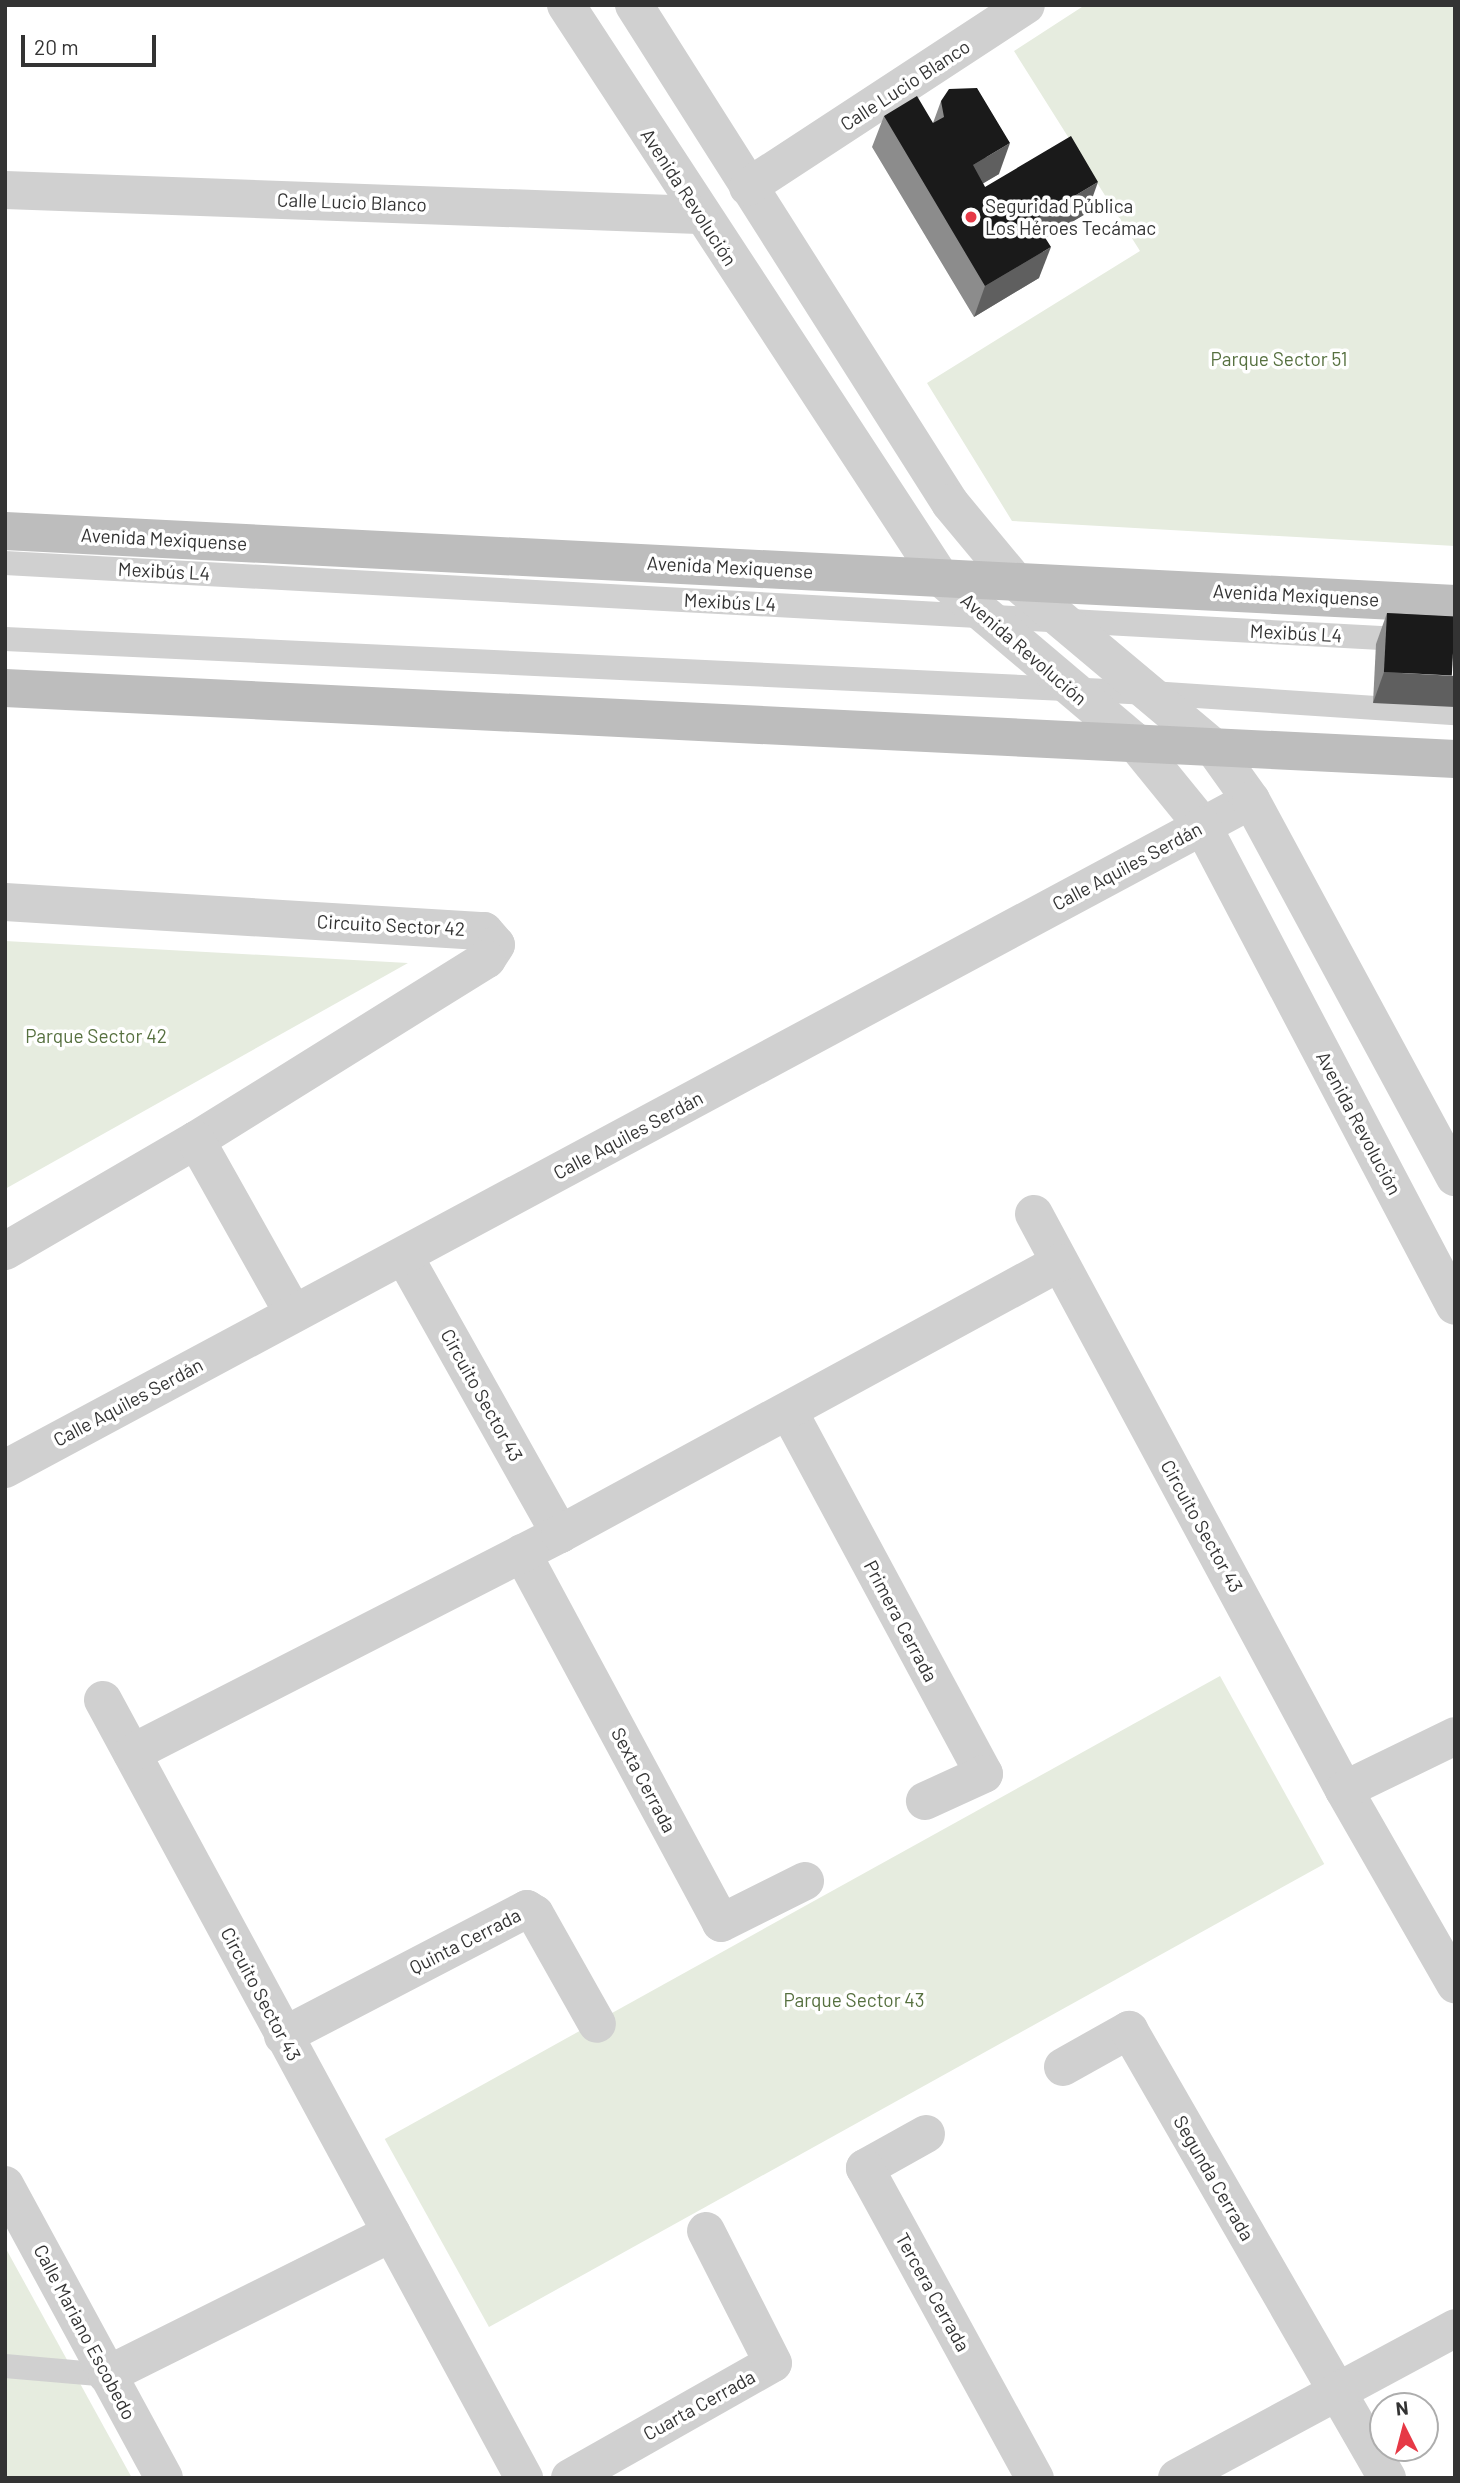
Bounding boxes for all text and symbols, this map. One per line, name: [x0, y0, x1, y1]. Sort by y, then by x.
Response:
scale bar: [24, 21, 159, 65]
text: 20 m: [34, 34, 79, 59]
street label: Calle Lucio Blanco: [836, 35, 974, 135]
street label: Avenida Revolución: [636, 124, 742, 270]
street label: Calle Lucio Blanco: [277, 188, 427, 216]
place label: Seguridad Pública Los Héroes Tecámac: [985, 195, 1156, 239]
marker: Seguridad Pública Los Héroes Tecámac: [963, 209, 979, 225]
park label: Parque Sector 51: [1211, 348, 1347, 370]
street label: Avenida Mexiquense: [80, 523, 248, 555]
street label: Avenida Mexiquense: [646, 551, 814, 583]
street label: Mexibús L4: [117, 557, 211, 585]
street label: Avenida Mexiquense: [1212, 579, 1380, 611]
street label: Mexibús L4: [683, 588, 777, 616]
street label: Avenida Revolución: [957, 588, 1091, 710]
street label: Mexibús L4: [1249, 619, 1343, 647]
street label: Calle Aquiles Serdán: [1048, 817, 1206, 915]
street label: Circuito Sector 42: [316, 910, 466, 940]
park label: Parque Sector 42: [25, 1025, 167, 1047]
street label: Avenida Revolución: [1312, 1047, 1406, 1199]
street label: Calle Aquiles Serdán: [549, 1086, 707, 1184]
street label: Circuito Sector 43: [436, 1325, 528, 1465]
street label: Calle Aquiles Serdán: [49, 1353, 207, 1451]
street label: Circuito Sector 43: [1156, 1456, 1248, 1596]
street label: Primera Cerrada: [859, 1556, 943, 1686]
street label: Sexta Cerrada: [607, 1724, 681, 1836]
street label: Quinta Cerrada: [406, 1903, 524, 1979]
street label: Circuito Sector 43: [216, 1923, 306, 2065]
park label: Parque Sector 43: [783, 1989, 925, 2011]
street label: Segunda Cerrada: [1169, 2111, 1259, 2245]
street label: Tercera Cerrada: [891, 2229, 975, 2355]
street label: Calle Mariano Escobedo: [29, 2241, 141, 2423]
street label: Cuarta Cerrada: [639, 2365, 759, 2445]
north arrow: [1369, 2392, 1439, 2462]
text: N: [1394, 2396, 1409, 2420]

